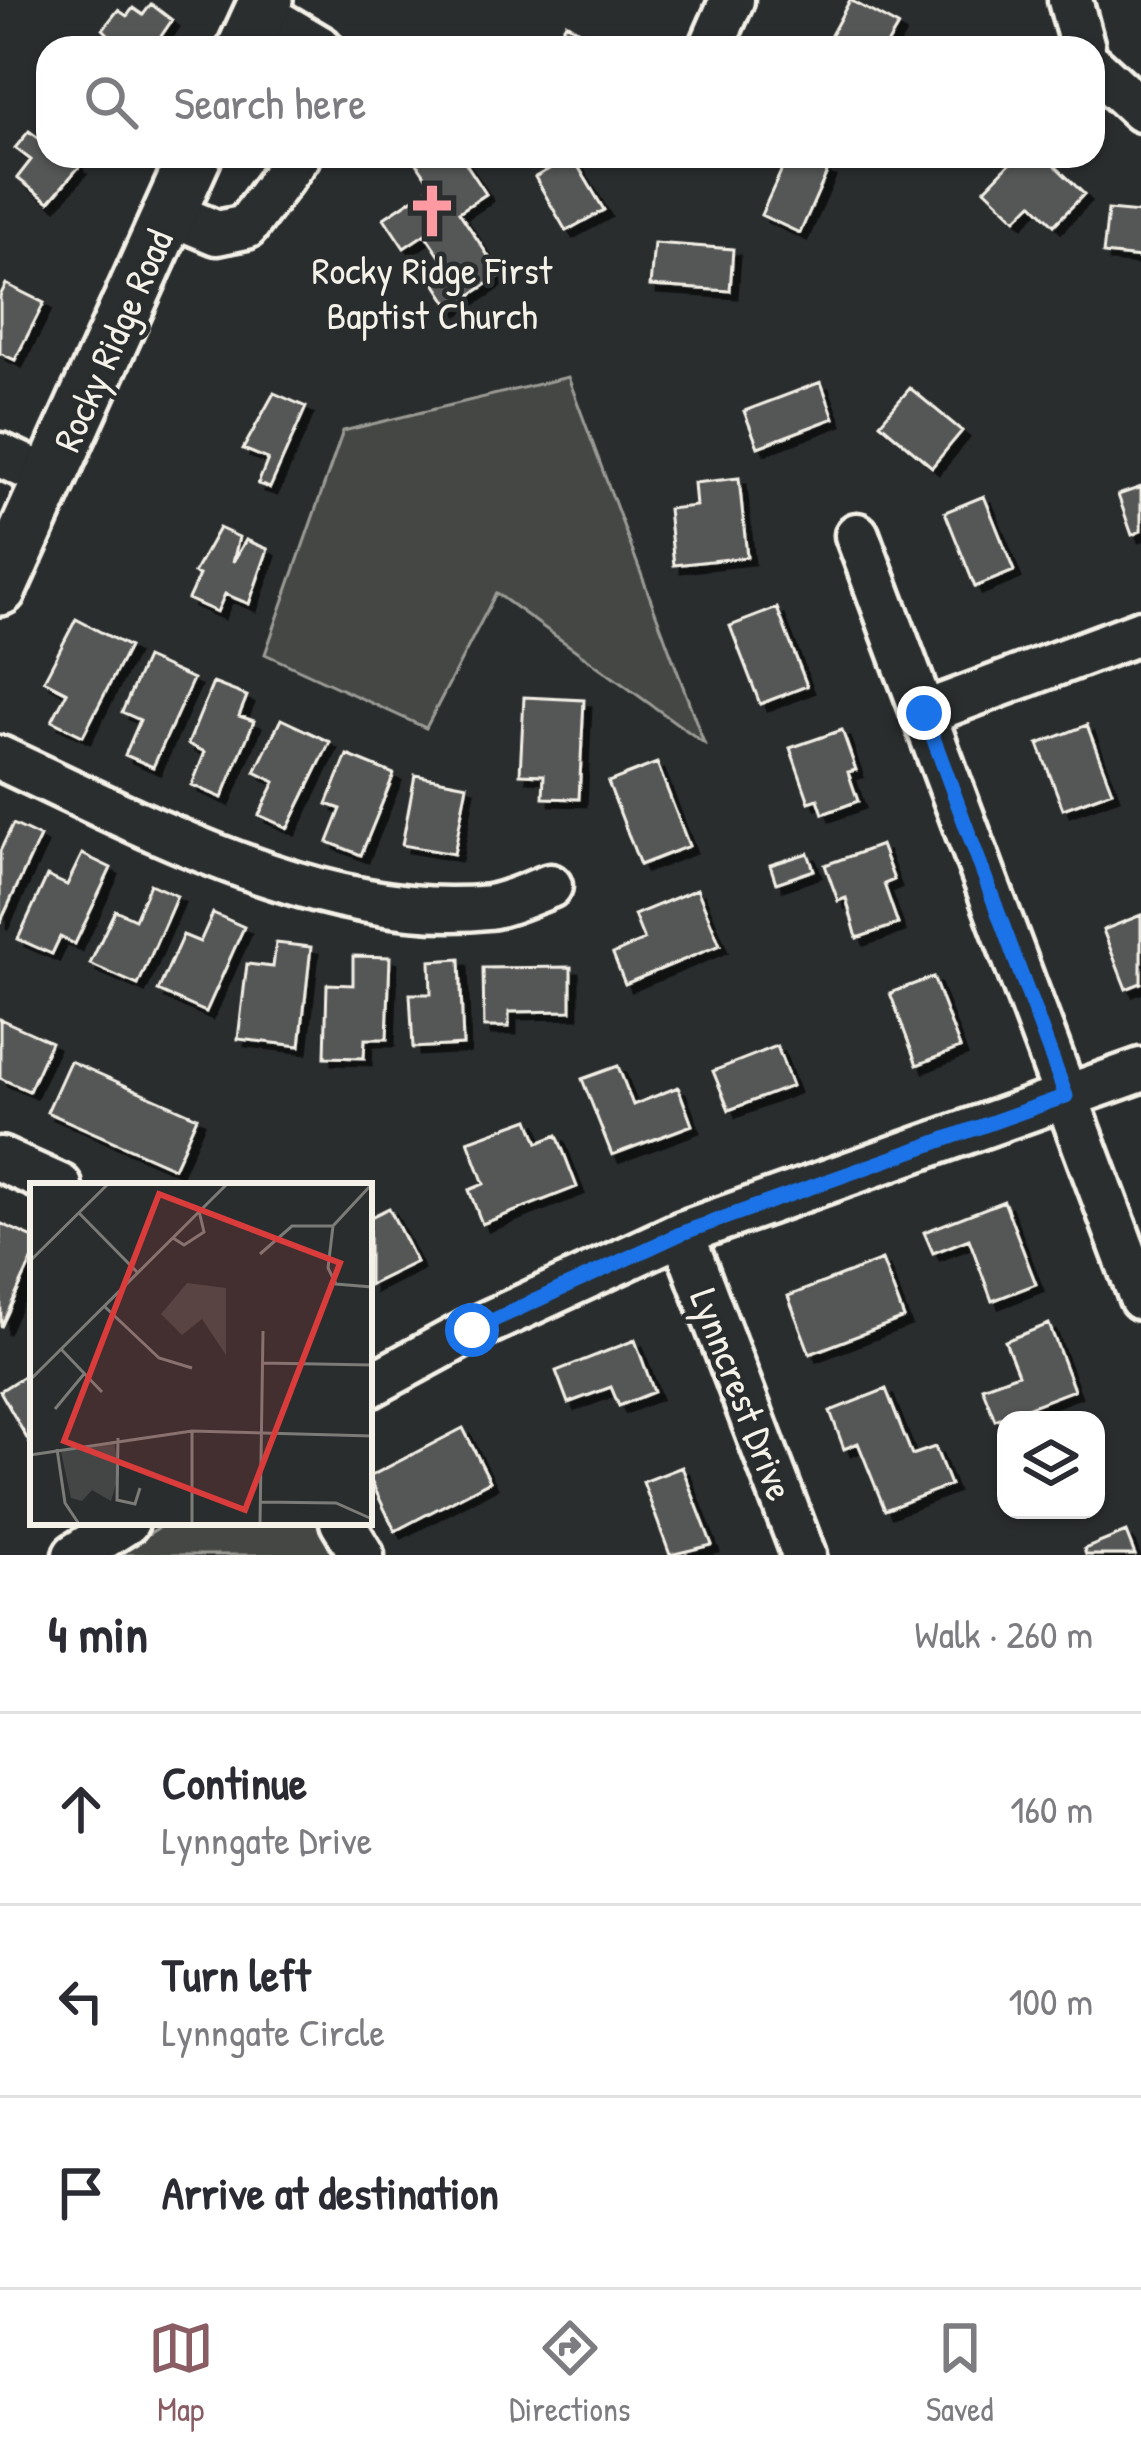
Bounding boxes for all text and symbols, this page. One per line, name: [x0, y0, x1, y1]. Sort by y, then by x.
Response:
search box: [36, 36, 1105, 168]
icon: search: [78, 69, 144, 135]
text: Search here: [174, 72, 366, 133]
church icon: Rocky Ridge First Baptist Church: [403, 182, 461, 240]
street label: Rocky Ridge Road: [39, 221, 185, 459]
place label: Rocky Ridge First Baptist Church: [312, 243, 553, 341]
route end: [897, 686, 951, 740]
inset map: [30, 1183, 372, 1525]
street label: Lynncrest Drive: [678, 1281, 808, 1507]
route start: [445, 1303, 499, 1357]
map controls: [997, 1411, 1105, 1519]
button: layers: [997, 1411, 1105, 1519]
text: 4 min: [48, 1599, 148, 1668]
text: Walk · 260 m: [915, 1607, 1093, 1660]
text: Continue: [162, 1752, 307, 1813]
icon: ahead: [48, 1776, 114, 1842]
text: 160 m: [1010, 1782, 1093, 1835]
text: Lynngate Drive: [162, 1813, 372, 1866]
text: Turn left: [162, 1944, 311, 2005]
icon: left: [48, 1968, 114, 2034]
text: 100 m: [1008, 1974, 1093, 2027]
text: Lynngate Circle: [162, 2005, 385, 2058]
icon: arrive: [48, 2160, 114, 2226]
text: Arrive at destination: [162, 2162, 499, 2223]
tab: Map: [148, 2315, 214, 2431]
tab: Directions: [509, 2315, 631, 2431]
tab: Saved: [926, 2315, 993, 2431]

